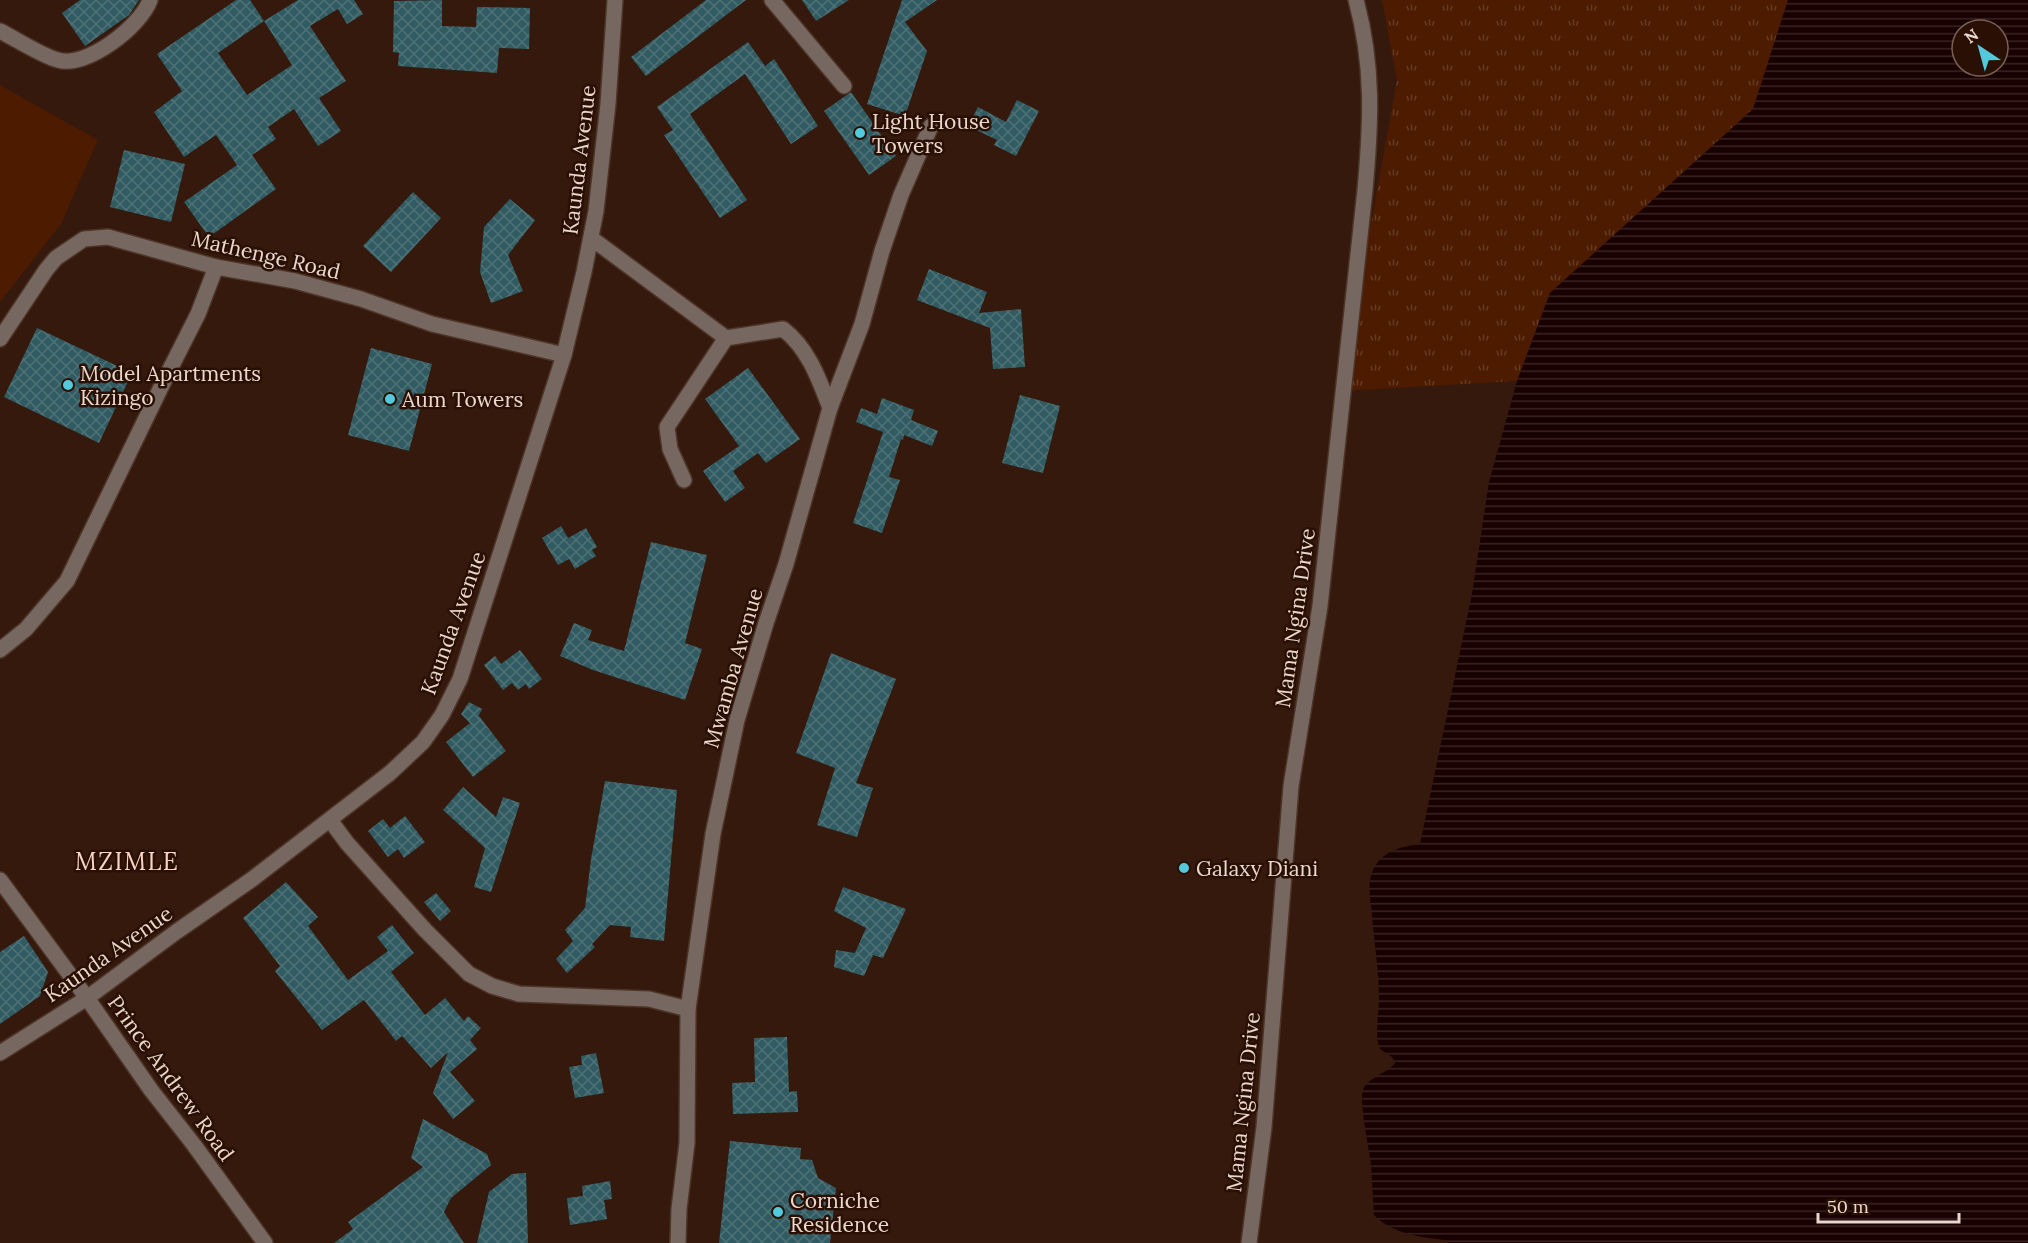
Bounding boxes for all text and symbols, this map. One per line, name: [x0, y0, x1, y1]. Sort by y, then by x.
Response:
north arrow: [1950, 18, 2010, 78]
text: N: [1960, 24, 1982, 48]
street label: Kaunda Avenue: [556, 84, 602, 236]
place label: Light House Towers: [872, 108, 990, 159]
marker: Light House Towers: [853, 126, 867, 140]
street label: Mathenge Road: [189, 225, 343, 285]
place label: Model Apartments Kizingo: [80, 360, 261, 411]
marker: Model Apartments Kizingo: [61, 378, 75, 392]
place label: Aum Towers: [401, 386, 523, 413]
marker: Aum Towers: [383, 392, 397, 406]
street label: Mama Ngina Drive: [1269, 527, 1321, 709]
street label: Kaunda Avenue: [415, 548, 491, 698]
street label: Mwamba Avenue: [697, 585, 769, 751]
district label: MZIMLE: [75, 846, 179, 877]
place label: Galaxy Diani: [1196, 855, 1318, 882]
marker: Galaxy Diani: [1177, 861, 1191, 875]
street label: Kaunda Avenue: [39, 900, 177, 1008]
street label: Prince Andrew Road: [102, 990, 240, 1166]
street label: Mama Ngina Drive: [1220, 1011, 1266, 1193]
scale bar: [1818, 1186, 1959, 1224]
place label: Corniche Residence: [790, 1187, 889, 1238]
text: 50 m: [1827, 1195, 1869, 1218]
marker: Corniche Residence: [771, 1205, 785, 1219]

